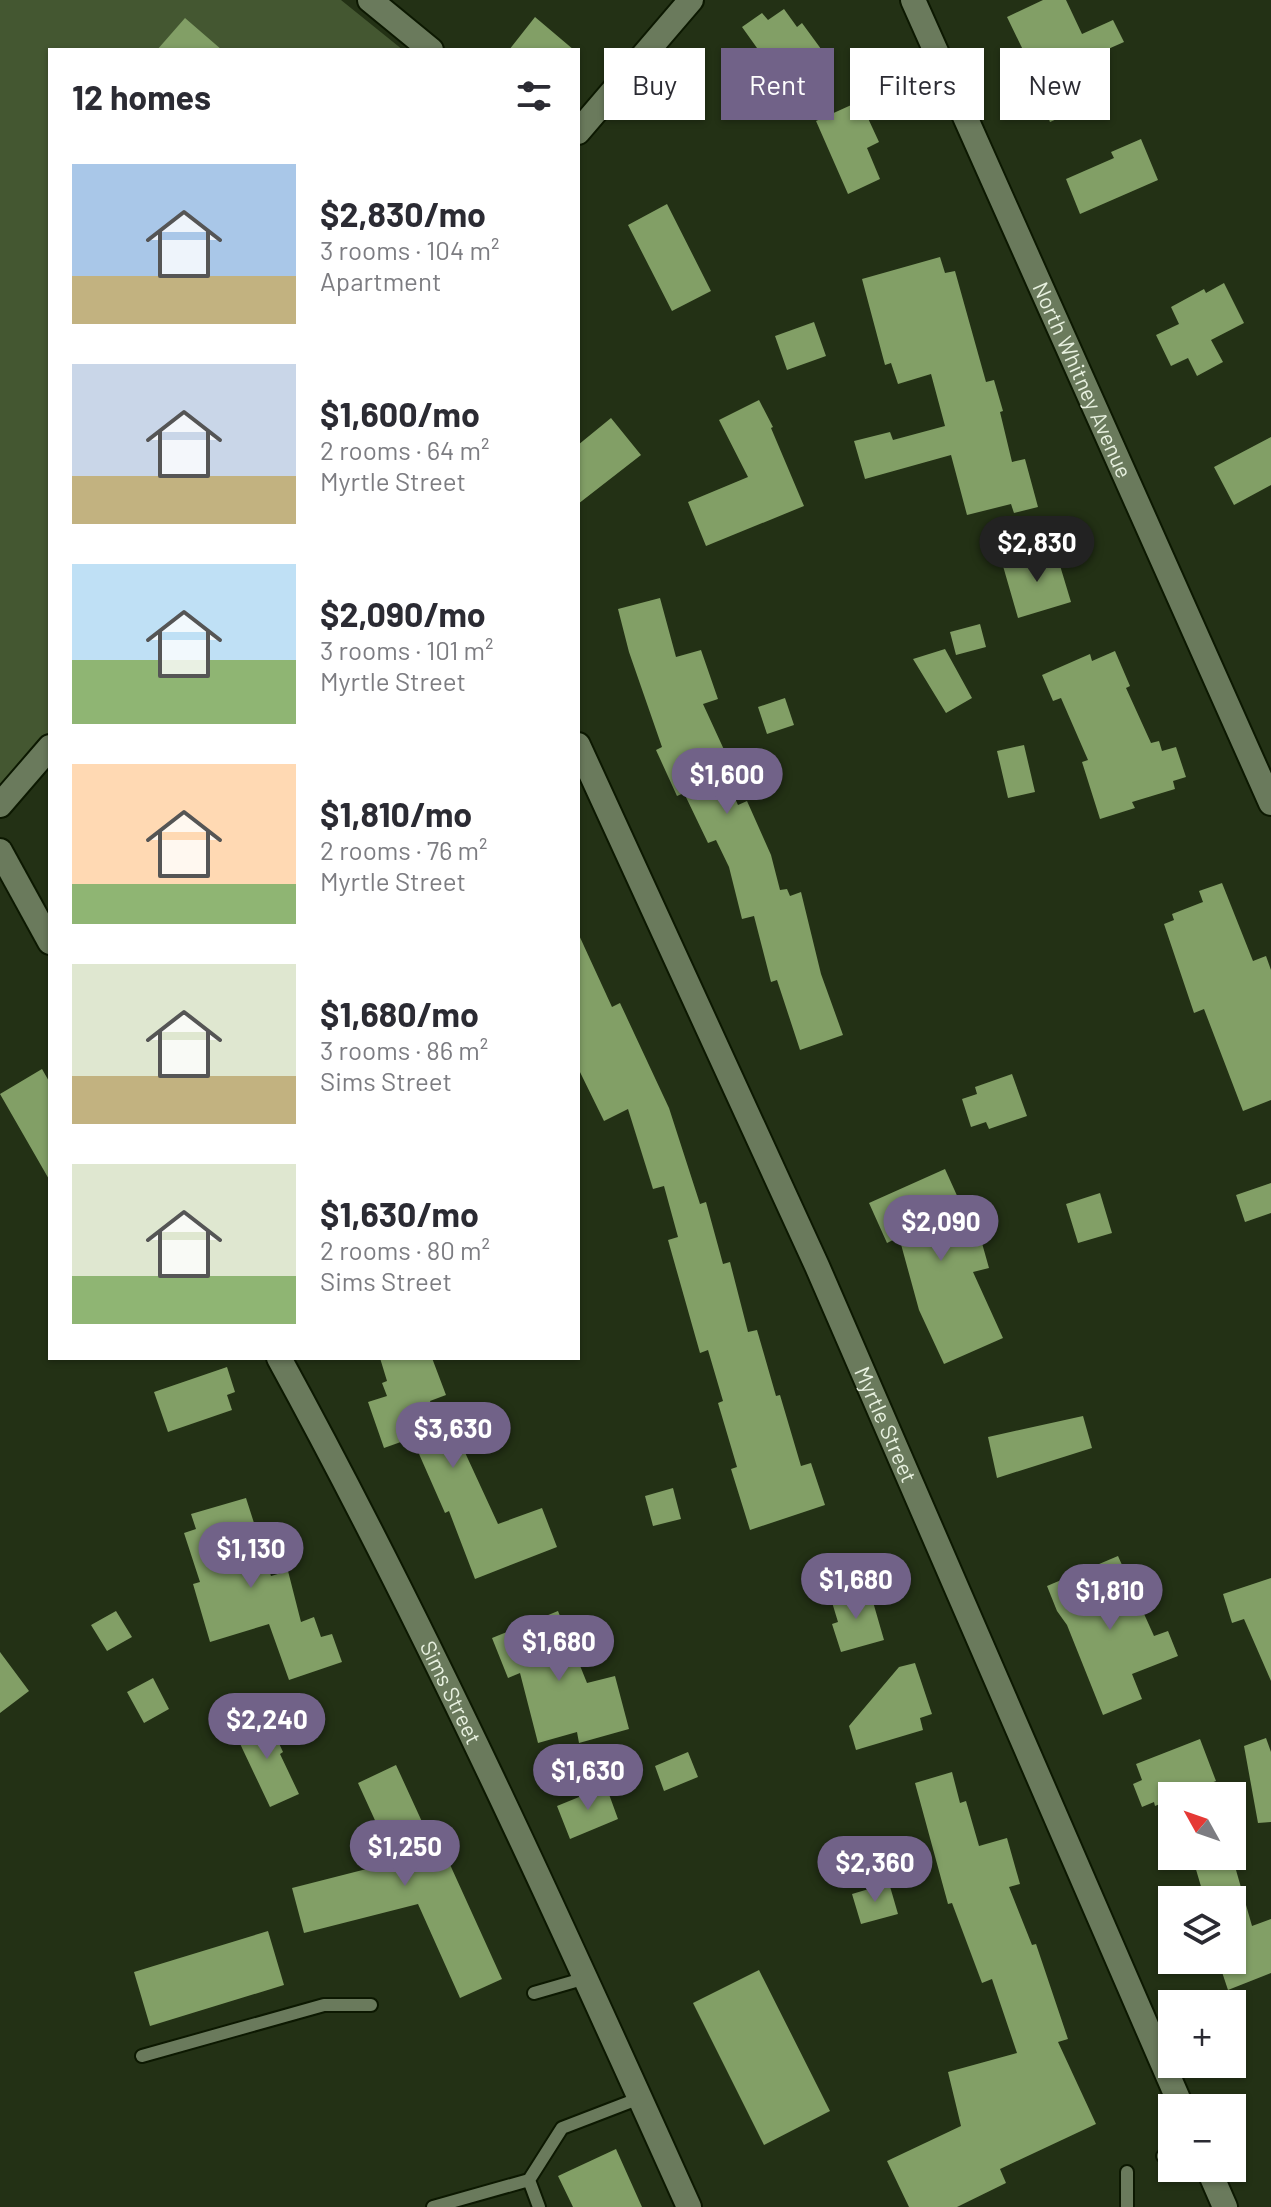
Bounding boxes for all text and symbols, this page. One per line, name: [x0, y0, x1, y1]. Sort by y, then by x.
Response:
chip: Buy: [604, 48, 705, 120]
chip: Rent: [721, 48, 834, 120]
chip: Filters: [850, 48, 984, 120]
chip: New: [1000, 48, 1110, 120]
icon: filters: [512, 74, 556, 118]
text: 12 homes: [72, 76, 211, 117]
text: $2,830/mo: [320, 193, 486, 234]
icon: home: [136, 196, 232, 292]
text: 3 rooms · 104 m²: [320, 234, 499, 265]
text: Apartment: [320, 265, 441, 296]
street label: North Whitney Avenue: [1028, 277, 1138, 482]
text: $1,600/mo: [320, 393, 480, 434]
icon: home: [136, 396, 232, 492]
text: 2 rooms · 64 m²: [320, 434, 490, 465]
text: Myrtle Street: [320, 465, 466, 496]
pin: $2,830: [972, 516, 1102, 584]
text: $2,830: [997, 526, 1077, 557]
text: $2,090/mo: [320, 593, 486, 634]
icon: home: [136, 596, 232, 692]
text: 3 rooms · 101 m²: [320, 634, 493, 665]
text: Myrtle Street: [320, 665, 466, 696]
pin: $1,600: [662, 748, 792, 816]
text: $1,600: [690, 758, 764, 789]
text: $1,810/mo: [320, 793, 472, 834]
icon: home: [136, 796, 232, 892]
text: 2 rooms · 76 m²: [320, 834, 488, 865]
text: Myrtle Street: [320, 865, 466, 896]
text: $1,680/mo: [320, 993, 479, 1034]
icon: home: [136, 996, 232, 1092]
text: 3 rooms · 86 m²: [320, 1034, 488, 1065]
text: Sims Street: [320, 1065, 452, 1096]
text: $1,630/mo: [320, 1193, 479, 1234]
pin: $2,090: [876, 1195, 1006, 1263]
icon: home: [136, 1196, 232, 1292]
text: $2,090: [901, 1205, 981, 1236]
text: 2 rooms · 80 m²: [320, 1234, 490, 1265]
text: Sims Street: [320, 1265, 452, 1296]
street label: Myrtle Street: [850, 1362, 923, 1486]
pin: $3,630: [388, 1402, 518, 1470]
text: $3,630: [414, 1412, 492, 1443]
pin: $1,130: [186, 1522, 316, 1590]
text: $1,130: [216, 1532, 286, 1563]
pin: $1,680: [791, 1553, 921, 1621]
text: $1,680: [819, 1563, 893, 1594]
pin: $1,810: [1045, 1564, 1175, 1632]
text: $1,810: [1076, 1574, 1144, 1605]
pin: $1,680: [494, 1615, 624, 1683]
text: $1,680: [522, 1625, 596, 1656]
street label: Sims Street: [416, 1636, 488, 1748]
pin: $2,240: [202, 1693, 332, 1761]
text: $2,240: [226, 1703, 308, 1734]
pin: $1,630: [523, 1744, 653, 1812]
text: $1,630: [551, 1754, 625, 1785]
north arrow: [1158, 1782, 1246, 1870]
map controls: [1158, 1782, 1246, 2182]
pin: $1,250: [340, 1820, 470, 1888]
text: $1,250: [368, 1830, 442, 1861]
pin: $2,360: [810, 1836, 940, 1904]
text: $2,360: [835, 1846, 915, 1877]
button: layers: [1158, 1886, 1246, 1974]
button: +: [1158, 1990, 1246, 2078]
button: −: [1158, 2094, 1246, 2182]

